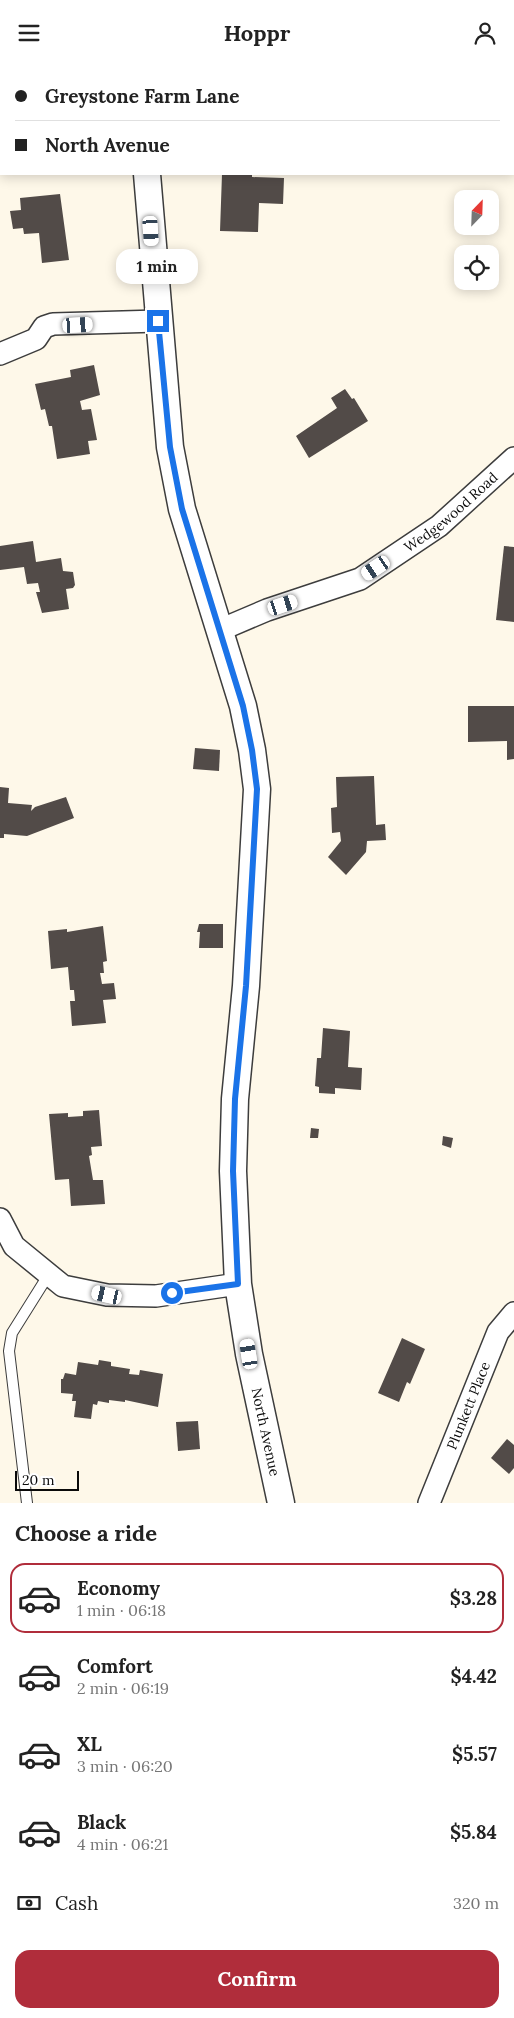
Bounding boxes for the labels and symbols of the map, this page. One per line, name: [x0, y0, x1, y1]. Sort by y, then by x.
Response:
north arrow: [454, 190, 499, 235]
car: [142, 216, 159, 246]
callout: 1 min: [117, 249, 199, 283]
route end: [147, 310, 169, 332]
car: [62, 317, 93, 333]
street label: Wedgewood Road: [400, 468, 501, 556]
car: [359, 553, 392, 583]
car: [266, 593, 299, 617]
route start: [161, 1282, 183, 1304]
car: [90, 1284, 123, 1306]
car: [239, 1338, 258, 1370]
street label: Plunkett Place: [443, 1359, 494, 1452]
street label: North Avenue: [247, 1386, 284, 1478]
scale bar: [15, 1468, 79, 1491]

